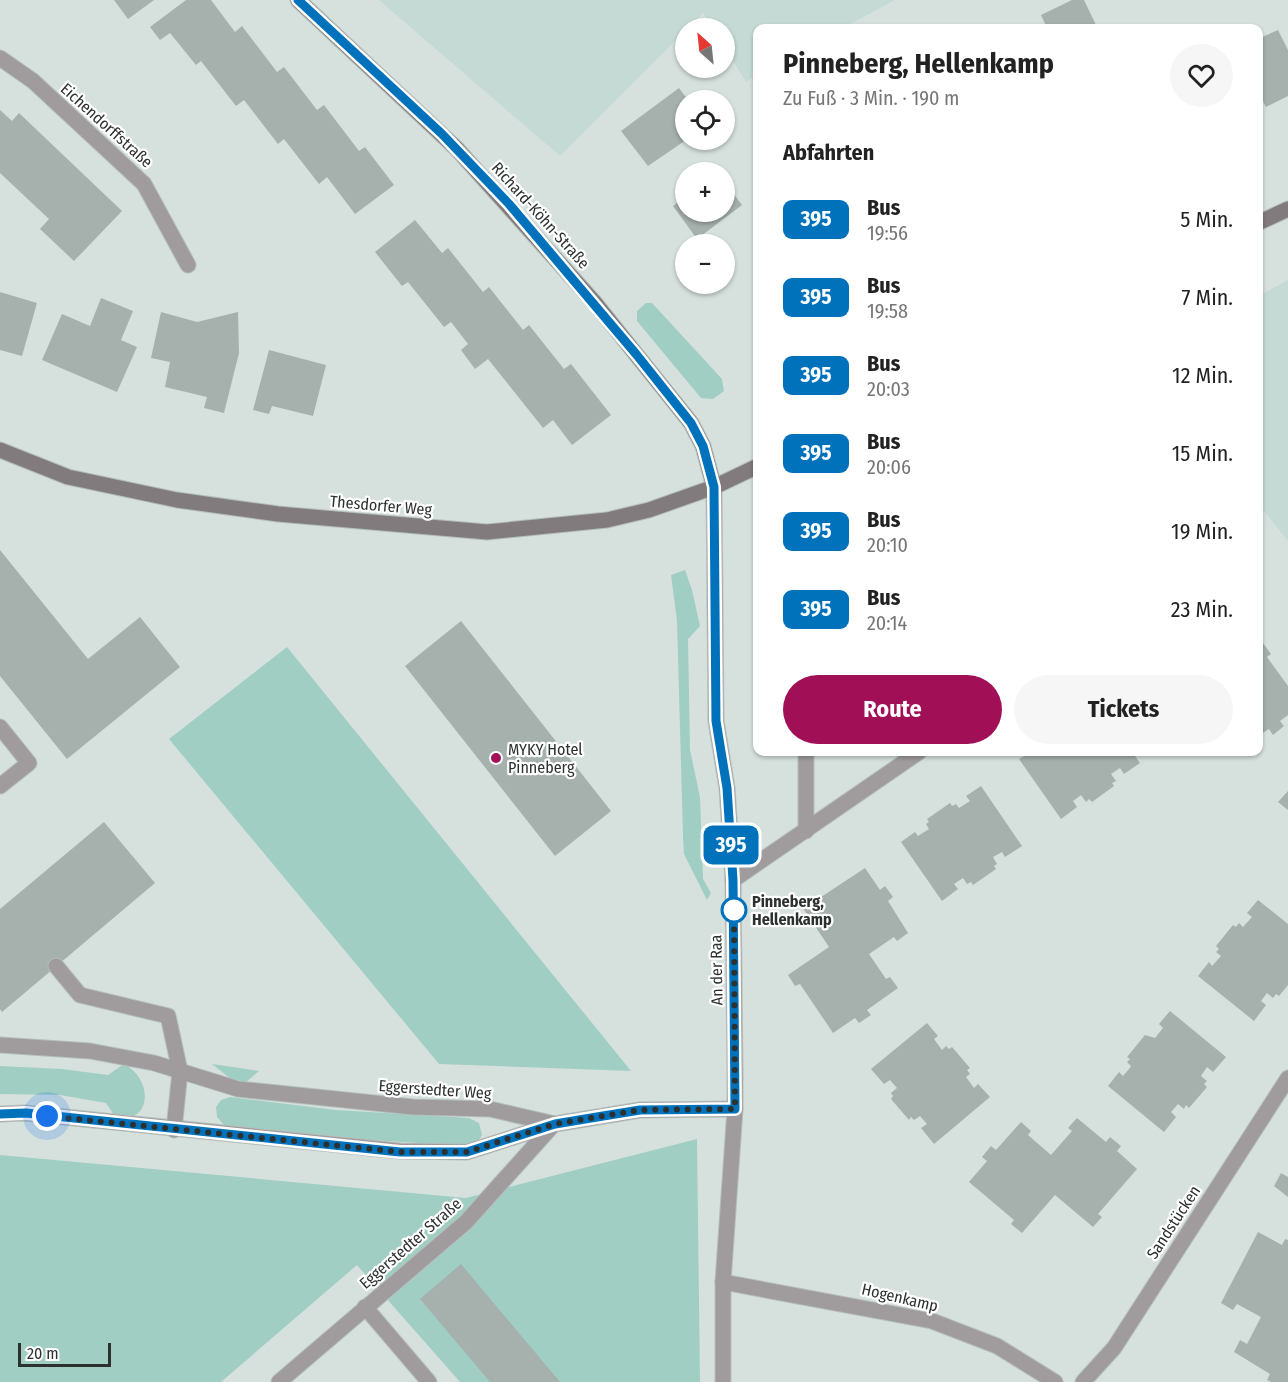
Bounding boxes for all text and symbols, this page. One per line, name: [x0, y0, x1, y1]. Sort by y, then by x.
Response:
north arrow: [675, 18, 735, 78]
map controls: [675, 18, 735, 294]
button: heart: [1170, 44, 1233, 107]
text: Pinneberg, Hellenkamp: [783, 47, 1054, 80]
street label: Eichendorffstraße: [57, 79, 157, 172]
text: Zu Fuß · 3 Min. · 190 m: [783, 86, 959, 110]
button: locate: [675, 90, 735, 150]
text: Abfahrten: [783, 139, 874, 166]
street label: Richard-Köhn-Straße: [488, 158, 594, 273]
button: +: [675, 162, 735, 222]
text: Bus: [867, 194, 900, 221]
text: 395: [801, 206, 831, 232]
text: 5 Min.: [1180, 206, 1233, 233]
text: 19:56: [867, 221, 908, 245]
button: −: [675, 234, 735, 294]
text: Bus: [867, 272, 900, 299]
text: 395: [801, 284, 831, 310]
text: 7 Min.: [1181, 284, 1233, 311]
text: 19:58: [867, 299, 908, 323]
text: Bus: [867, 350, 900, 377]
text: 395: [801, 362, 831, 388]
text: 12 Min.: [1172, 362, 1233, 389]
text: 20:03: [867, 377, 910, 401]
text: Bus: [867, 428, 900, 455]
text: 395: [801, 440, 831, 466]
text: 15 Min.: [1172, 440, 1233, 467]
text: 20:06: [867, 455, 911, 479]
street label: Thesdorfer Weg: [329, 492, 433, 519]
text: Bus: [867, 506, 900, 533]
text: 395: [801, 518, 831, 544]
text: 19 Min.: [1171, 518, 1233, 545]
text: 20:10: [867, 533, 908, 557]
text: Bus: [867, 584, 900, 611]
text: 395: [801, 596, 831, 622]
text: 23 Min.: [1171, 596, 1233, 623]
text: 20:14: [867, 611, 907, 635]
button: Route: [783, 675, 1002, 744]
button: Tickets: [1014, 675, 1233, 744]
place label: MYKY Hotel Pinneberg: [508, 740, 583, 777]
marker: MYKY Hotel Pinneberg: [489, 751, 503, 765]
line badge: 395: [696, 826, 765, 864]
text: 395: [716, 832, 746, 858]
place label: Pinneberg, Hellenkamp: [752, 892, 832, 929]
marker: Pinneberg, Hellenkamp: [721, 897, 747, 923]
street label: An der Raa: [706, 934, 727, 1005]
street label: Eggerstedter Weg: [378, 1076, 492, 1103]
your location: [32, 1101, 62, 1131]
street label: Sandstücken: [1143, 1182, 1204, 1263]
street label: Eggerstedter Straße: [356, 1194, 465, 1293]
street label: Hogenkamp: [860, 1280, 940, 1315]
scale bar: [18, 1340, 111, 1368]
text: 20 m: [27, 1344, 58, 1363]

